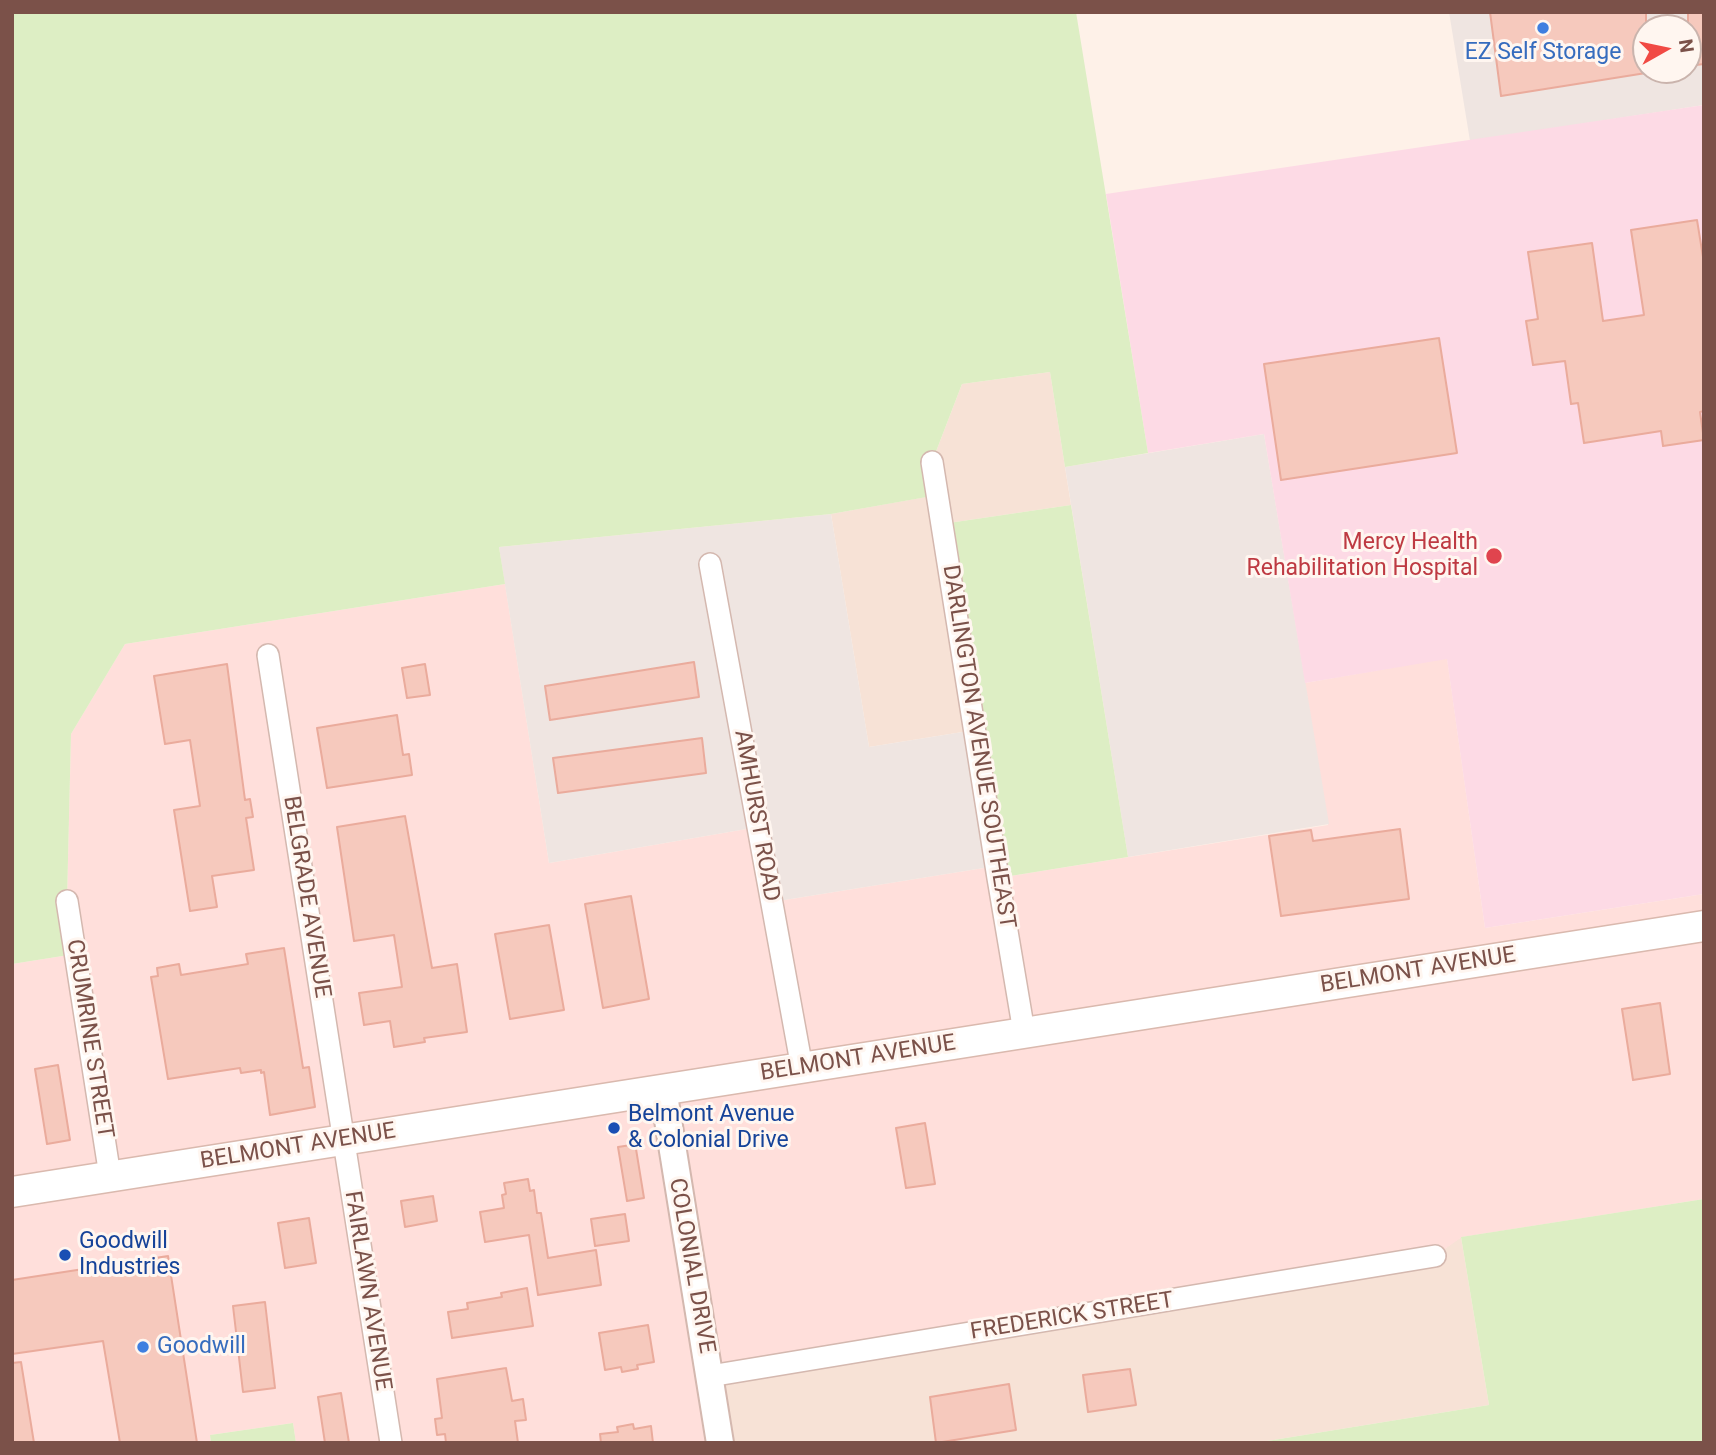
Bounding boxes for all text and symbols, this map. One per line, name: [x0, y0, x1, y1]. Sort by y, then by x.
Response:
north arrow: [1632, 14, 1702, 84]
marker: EZ Self Storage: [1535, 20, 1551, 36]
text: N: [1674, 38, 1699, 54]
place label: EZ Self Storage: [1465, 39, 1621, 67]
place label: Mercy Health Rehabilitation Hospital: [1247, 529, 1478, 583]
marker: Mercy Health Rehabilitation Hospital: [1484, 546, 1504, 566]
street label: DARLINGTON AVENUE SOUTHEAST: [936, 563, 1020, 931]
street label: AMHURST ROAD: [727, 728, 785, 904]
street label: BELGRADE AVENUE: [276, 794, 336, 1000]
street label: CRUMRINE STREET: [60, 937, 118, 1141]
street label: BELMONT AVENUE: [1318, 942, 1518, 1000]
street label: BELMONT AVENUE: [758, 1030, 958, 1088]
place label: Belmont Avenue & Colonial Drive: [628, 1101, 795, 1155]
street label: BELMONT AVENUE: [198, 1118, 398, 1176]
marker: Belmont Avenue & Colonial Drive: [606, 1120, 622, 1136]
street label: COLONIAL DRIVE: [662, 1176, 720, 1356]
street label: FAIRLAWN AVENUE: [338, 1189, 396, 1393]
place label: Goodwill Industries: [79, 1228, 180, 1282]
marker: Goodwill Industries: [57, 1247, 73, 1263]
street label: FREDERICK STREET: [968, 1287, 1176, 1347]
place label: Goodwill: [157, 1333, 246, 1361]
marker: Goodwill: [135, 1339, 151, 1355]

